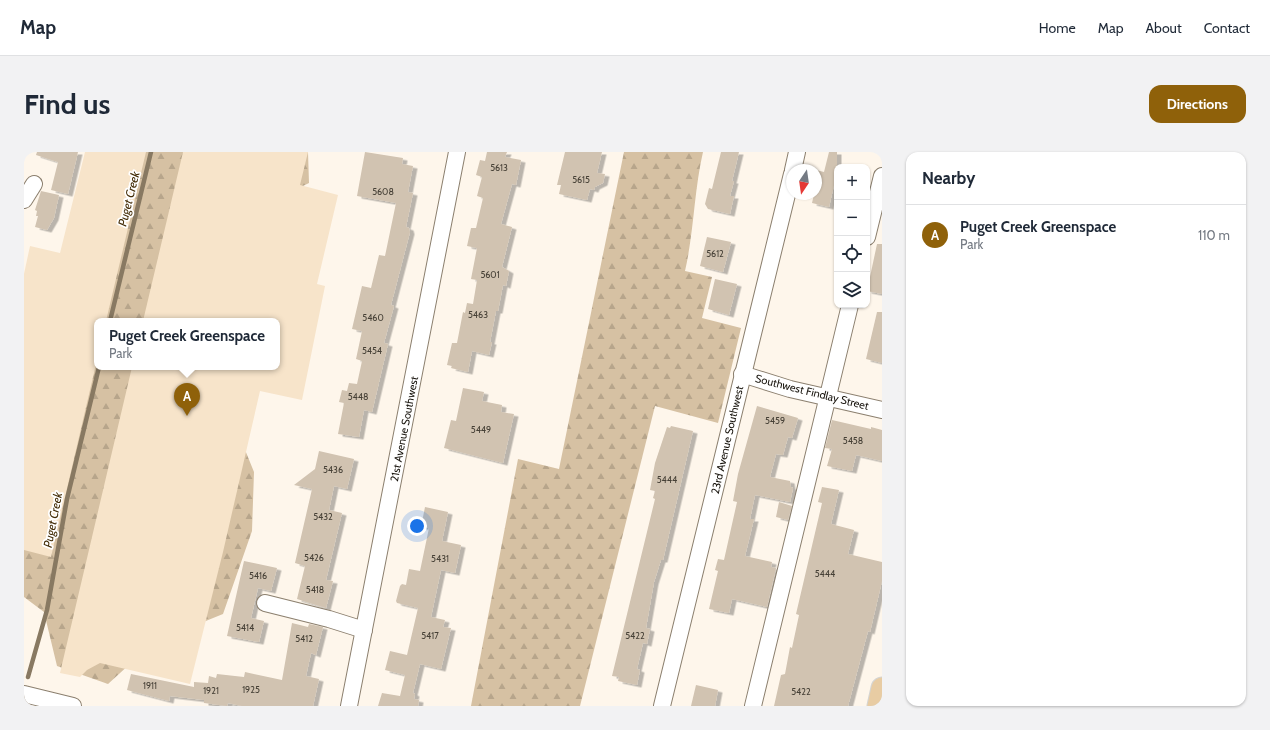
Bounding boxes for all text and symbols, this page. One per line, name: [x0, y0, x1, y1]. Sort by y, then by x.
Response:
text: Map: [20, 16, 56, 39]
text: Home: [1039, 19, 1076, 37]
text: Map: [1098, 19, 1123, 37]
text: About: [1145, 19, 1182, 37]
text: Contact: [1204, 19, 1250, 37]
button: Directions: [1149, 85, 1246, 123]
text: Find us: [24, 87, 110, 121]
house number: 5613: [490, 162, 508, 173]
north arrow: [786, 164, 822, 200]
map controls: [834, 164, 870, 308]
button: +: [834, 164, 870, 200]
text: Nearby: [922, 168, 975, 188]
water label: Puget Creek: [114, 169, 143, 228]
house number: 5615: [572, 174, 590, 185]
house number: 5608: [372, 186, 394, 197]
button: −: [834, 200, 870, 236]
text: Puget Creek Greenspace: [960, 218, 1116, 236]
text: A: [931, 227, 939, 243]
text: 110 m: [1198, 227, 1230, 243]
button: locate: [834, 236, 870, 272]
text: Park: [960, 236, 983, 252]
house number: 5612: [706, 248, 724, 259]
house number: 5601: [480, 269, 500, 280]
button: layers: [834, 272, 870, 308]
house number: 5463: [468, 309, 488, 320]
house number: 5460: [362, 312, 384, 323]
popup: [94, 318, 280, 370]
text: Puget Creek Greenspace: [109, 327, 265, 345]
text: Park: [109, 345, 132, 361]
house number: 5454: [362, 345, 382, 356]
street label: Southwest Findlay Street: [754, 371, 870, 413]
street label: 21st Avenue Southwest: [387, 375, 421, 483]
pin: A: [174, 383, 200, 416]
street label: 23rd Avenue Southwest: [708, 384, 746, 495]
house number: 5448: [348, 391, 368, 402]
house number: 5459: [765, 415, 785, 426]
house number: 5449: [471, 424, 491, 435]
house number: 5458: [843, 435, 863, 446]
house number: 5436: [323, 464, 343, 475]
house number: 5444: [657, 474, 677, 485]
water label: Puget Creek: [40, 490, 65, 549]
house number: 5432: [313, 511, 333, 522]
your location: [407, 516, 427, 536]
house number: 5426: [304, 552, 324, 563]
house number: 5431: [431, 553, 449, 564]
house number: 5444: [815, 568, 835, 579]
house number: 5416: [249, 570, 267, 581]
house number: 5418: [306, 584, 324, 595]
house number: 5414: [236, 622, 254, 633]
house number: 5417: [421, 630, 439, 641]
house number: 5422: [625, 630, 645, 641]
house number: 5412: [295, 633, 313, 644]
house number: 1911: [143, 680, 157, 691]
house number: 1925: [242, 684, 260, 695]
house number: 1921: [203, 685, 219, 696]
house number: 5422: [791, 686, 811, 697]

